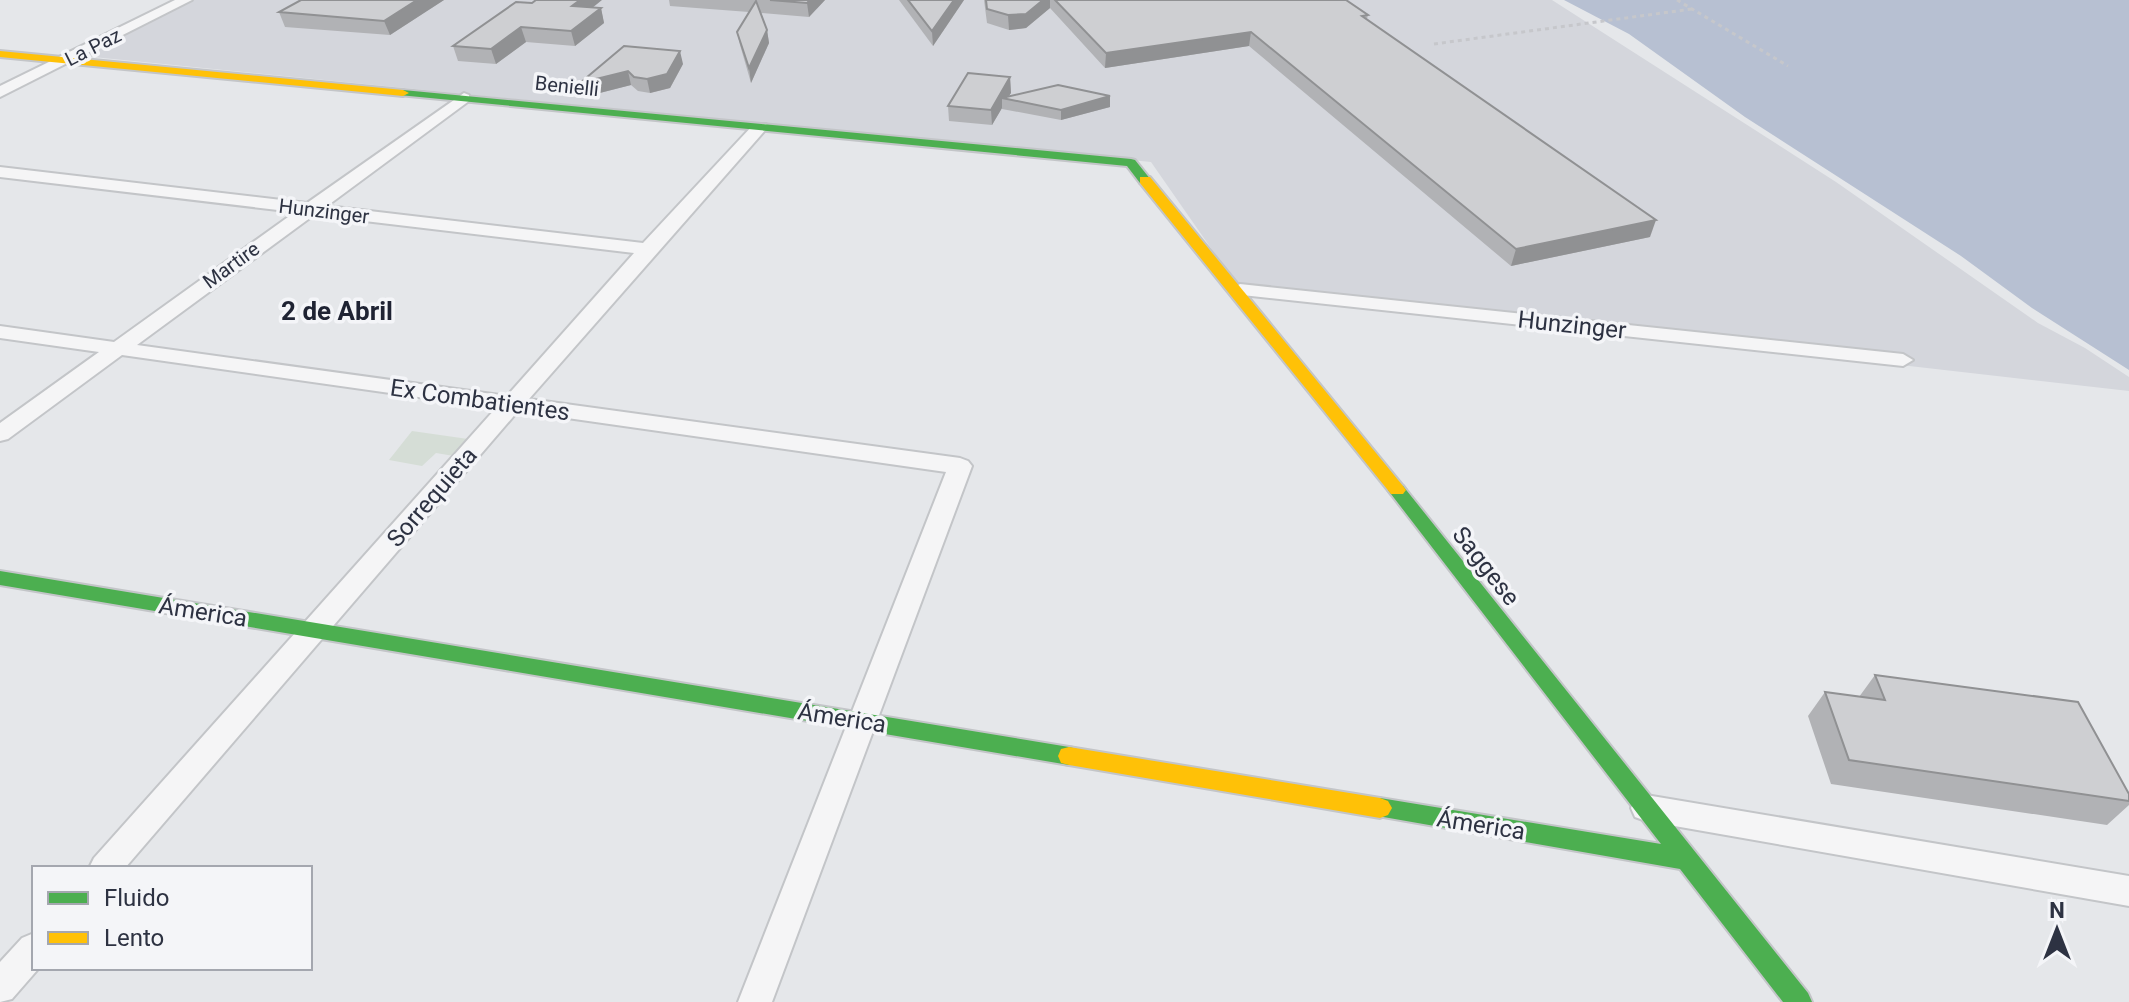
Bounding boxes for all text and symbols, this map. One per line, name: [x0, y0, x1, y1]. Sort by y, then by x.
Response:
street label: La Paz: [61, 23, 125, 71]
street label: Benielli: [534, 71, 600, 101]
street label: Hunzinger: [277, 194, 371, 228]
street label: Martire: [198, 236, 264, 294]
district label: 2 de Abril: [281, 296, 393, 326]
street label: Hunzinger: [1516, 305, 1628, 345]
street label: Ex Combatientes: [388, 374, 572, 426]
street label: Sorrequieta: [381, 441, 483, 553]
street label: Saggese: [1447, 521, 1525, 611]
street label: Ámerica: [157, 591, 249, 633]
street label: Ámerica: [796, 697, 888, 739]
street label: Ámerica: [1435, 804, 1527, 846]
legend: [32, 866, 312, 970]
text: Fluido: [104, 884, 169, 912]
north arrow: [2017, 890, 2097, 970]
text: N: [2049, 898, 2065, 923]
text: Lento: [104, 924, 164, 952]

